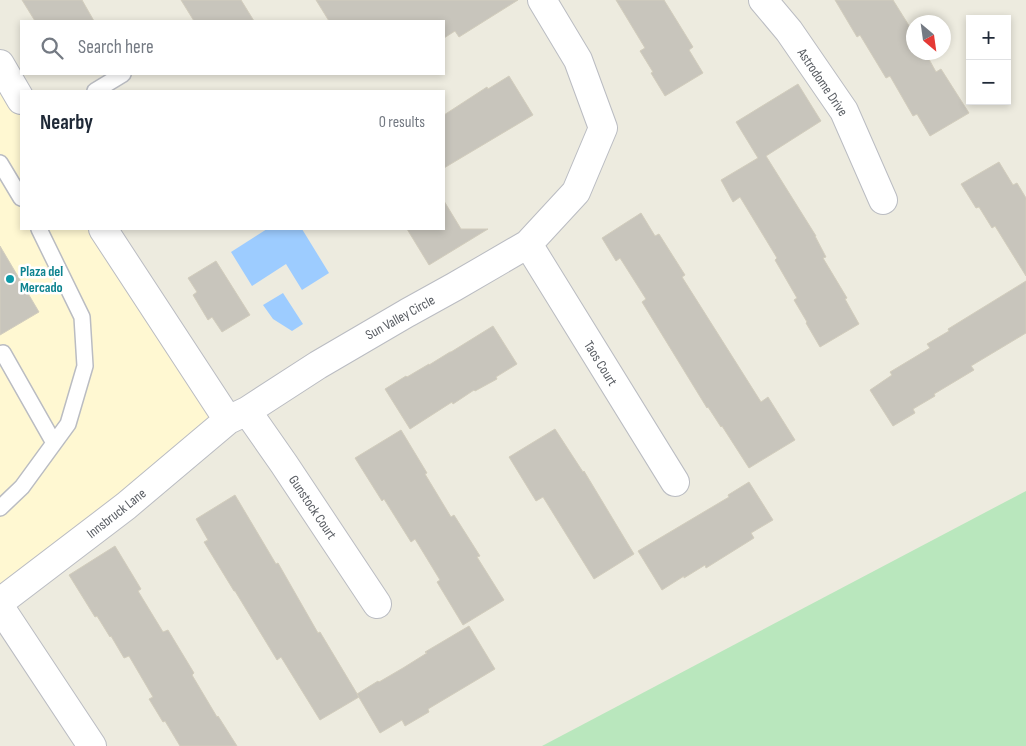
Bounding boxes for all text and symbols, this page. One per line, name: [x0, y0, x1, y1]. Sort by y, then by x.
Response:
north arrow: [906, 15, 951, 60]
map controls: [966, 15, 1011, 105]
button: +: [966, 15, 1011, 60]
search box: [20, 20, 445, 75]
icon: search: [38, 34, 66, 62]
text: Search here: [78, 36, 154, 59]
street label: Astrodome Drive: [793, 44, 851, 119]
button: −: [966, 60, 1011, 105]
text: Nearby: [40, 110, 93, 135]
text: 0 results: [379, 113, 425, 132]
place label: Plaza del Mercado: [20, 263, 63, 296]
marker: Plaza del Mercado: [4, 273, 16, 285]
street label: Sun Valley Circle: [363, 291, 438, 343]
street label: Taos Court: [580, 338, 621, 389]
street label: Gunstock Court: [285, 472, 340, 543]
street label: Innsbruck Lane: [83, 485, 149, 542]

